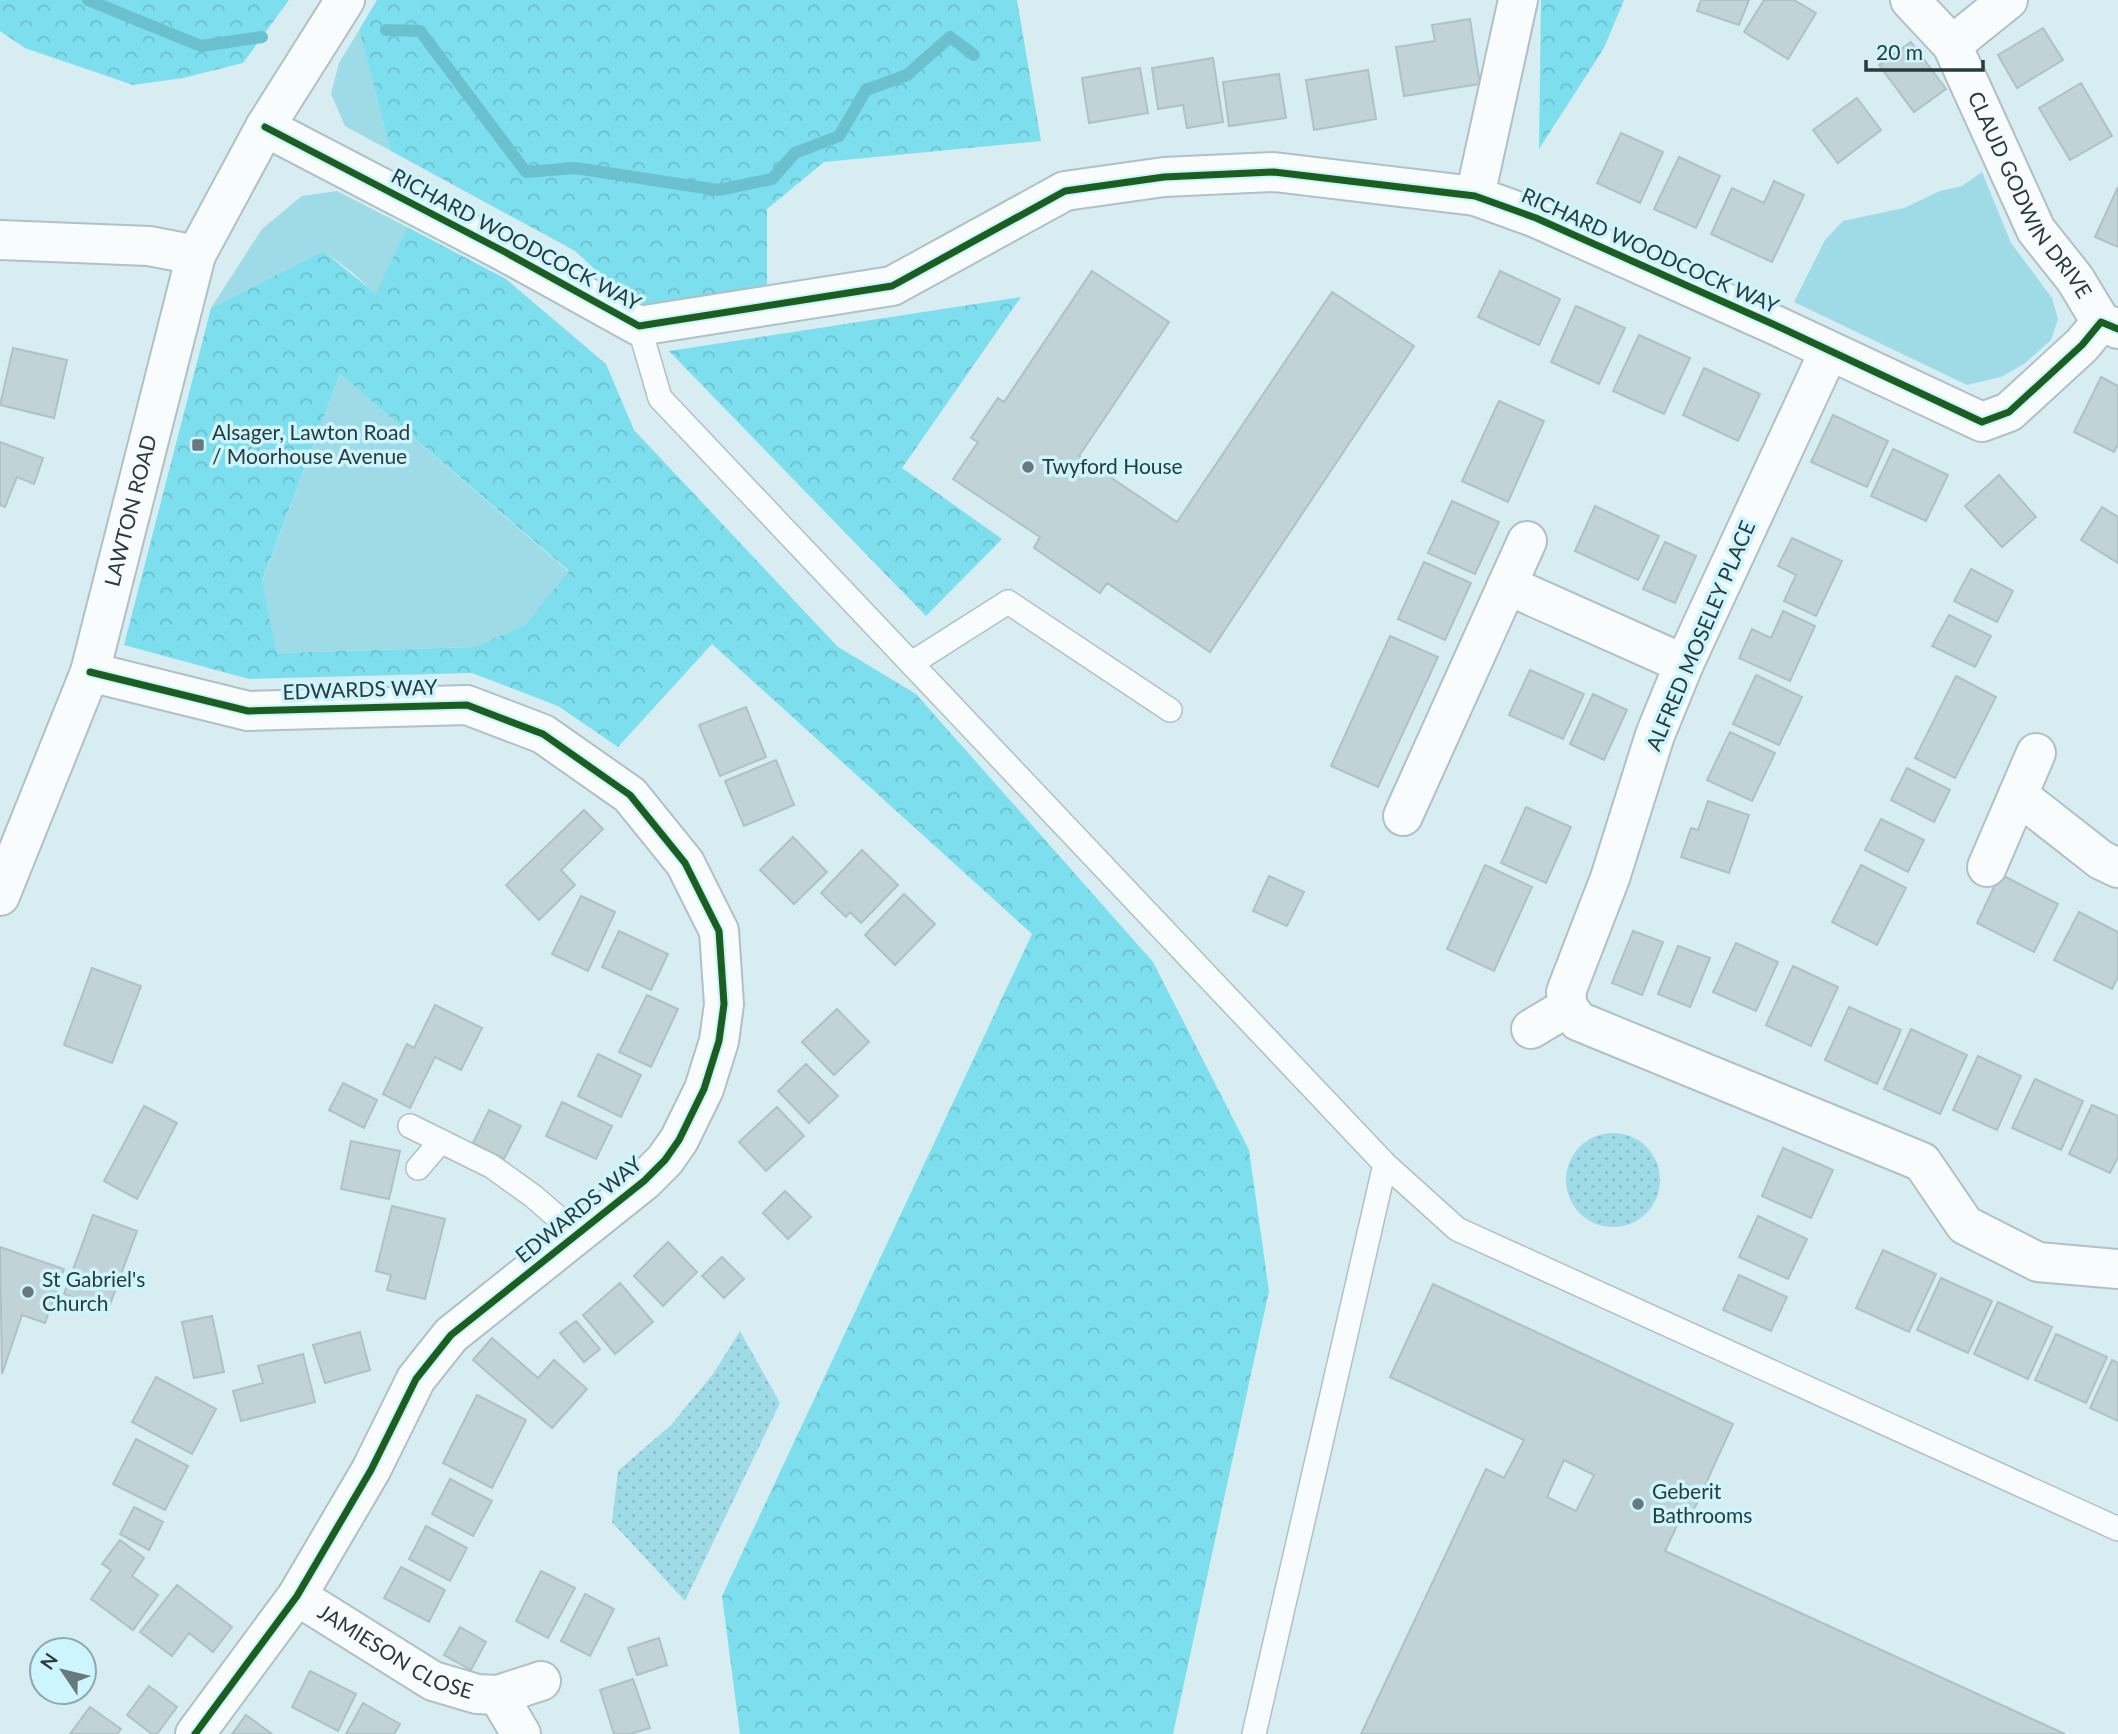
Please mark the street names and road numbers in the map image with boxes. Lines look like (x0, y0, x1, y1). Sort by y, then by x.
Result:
street label: CLAUD GODWIN DRIVE (1964, 87, 2098, 302)
street label: RICHARD WOODCOCK WAY (388, 162, 647, 316)
street label: RICHARD WOODCOCK WAY (1518, 181, 1784, 318)
street label: LAWTON ROAD (98, 432, 161, 589)
street label: ALFRED MOSELEY PLACE (1640, 517, 1759, 754)
street label: EDWARDS WAY (282, 673, 439, 704)
street label: EDWARDS WAY (510, 1150, 647, 1267)
street label: JAMIESON CLOSE (314, 1598, 476, 1703)

